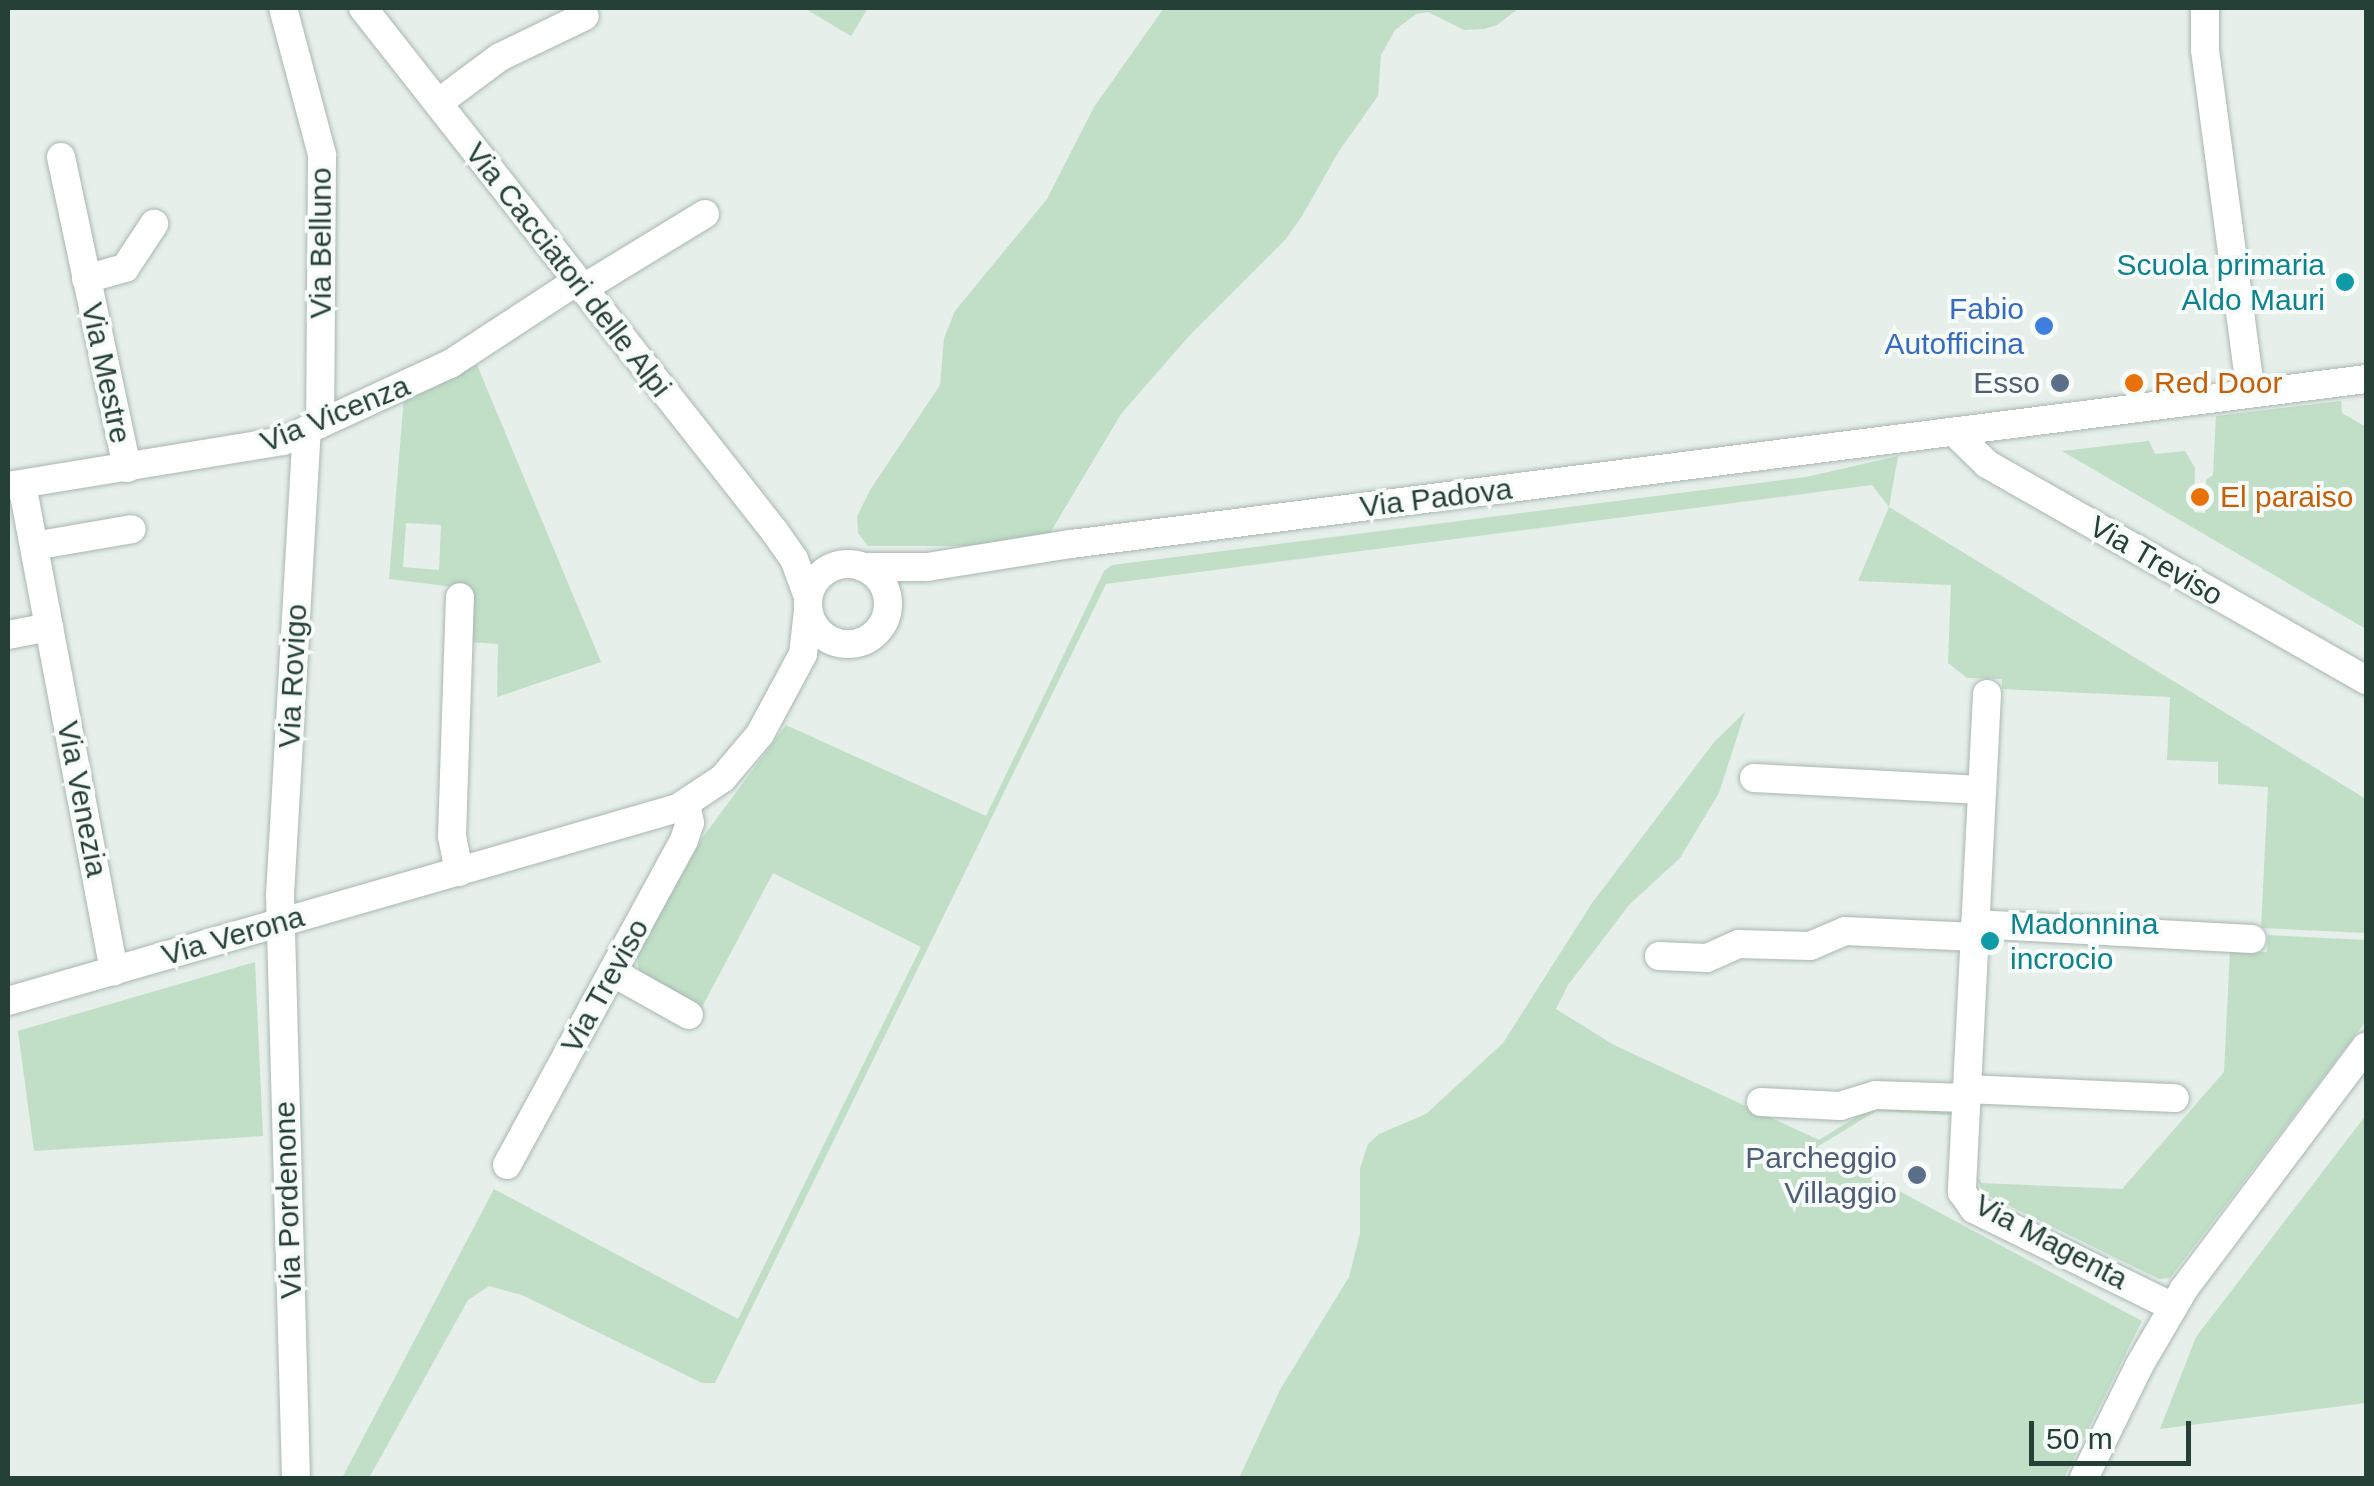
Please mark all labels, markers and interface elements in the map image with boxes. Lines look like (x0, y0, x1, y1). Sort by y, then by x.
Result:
street label: Via Cacciatori delle Alpi (457, 135, 679, 405)
street label: Via Belluno (303, 167, 339, 319)
place label: Scuola primaria Aldo Mauri (2117, 247, 2325, 318)
marker: Scuola primaria Aldo Mauri (2334, 271, 2356, 293)
place label: Fabio Autofficina (1884, 291, 2024, 362)
street label: Via Mestre (74, 299, 138, 447)
marker: Fabio Autofficina (2033, 315, 2055, 337)
place label: Esso (1973, 365, 2040, 401)
place label: Red Door (2154, 365, 2282, 401)
street label: Via Vicenza (255, 368, 415, 460)
marker: Esso (2049, 372, 2071, 394)
marker: Red Door (2123, 372, 2145, 394)
street label: Via Padova (1358, 471, 1514, 525)
place label: El paraiso (2220, 479, 2353, 515)
marker: El paraiso (2189, 486, 2211, 508)
street label: Via Treviso (2083, 508, 2229, 614)
street label: Via Rovigo (271, 603, 315, 749)
street label: Via Venezia (49, 718, 115, 880)
street label: Via Verona (158, 899, 308, 973)
place label: Madonnina incrocio (2010, 906, 2158, 976)
street label: Via Treviso (553, 912, 657, 1060)
marker: Madonnina incrocio (1979, 930, 2001, 952)
street label: Via Pordenone (267, 1100, 309, 1300)
place label: Parcheggio Villaggio (1745, 1140, 1897, 1210)
marker: Parcheggio Villaggio (1906, 1164, 1928, 1186)
street label: Via Magenta (1968, 1187, 2134, 1297)
scale bar (2034, 1401, 2196, 1463)
text: 50 m (2046, 1422, 2113, 1455)

